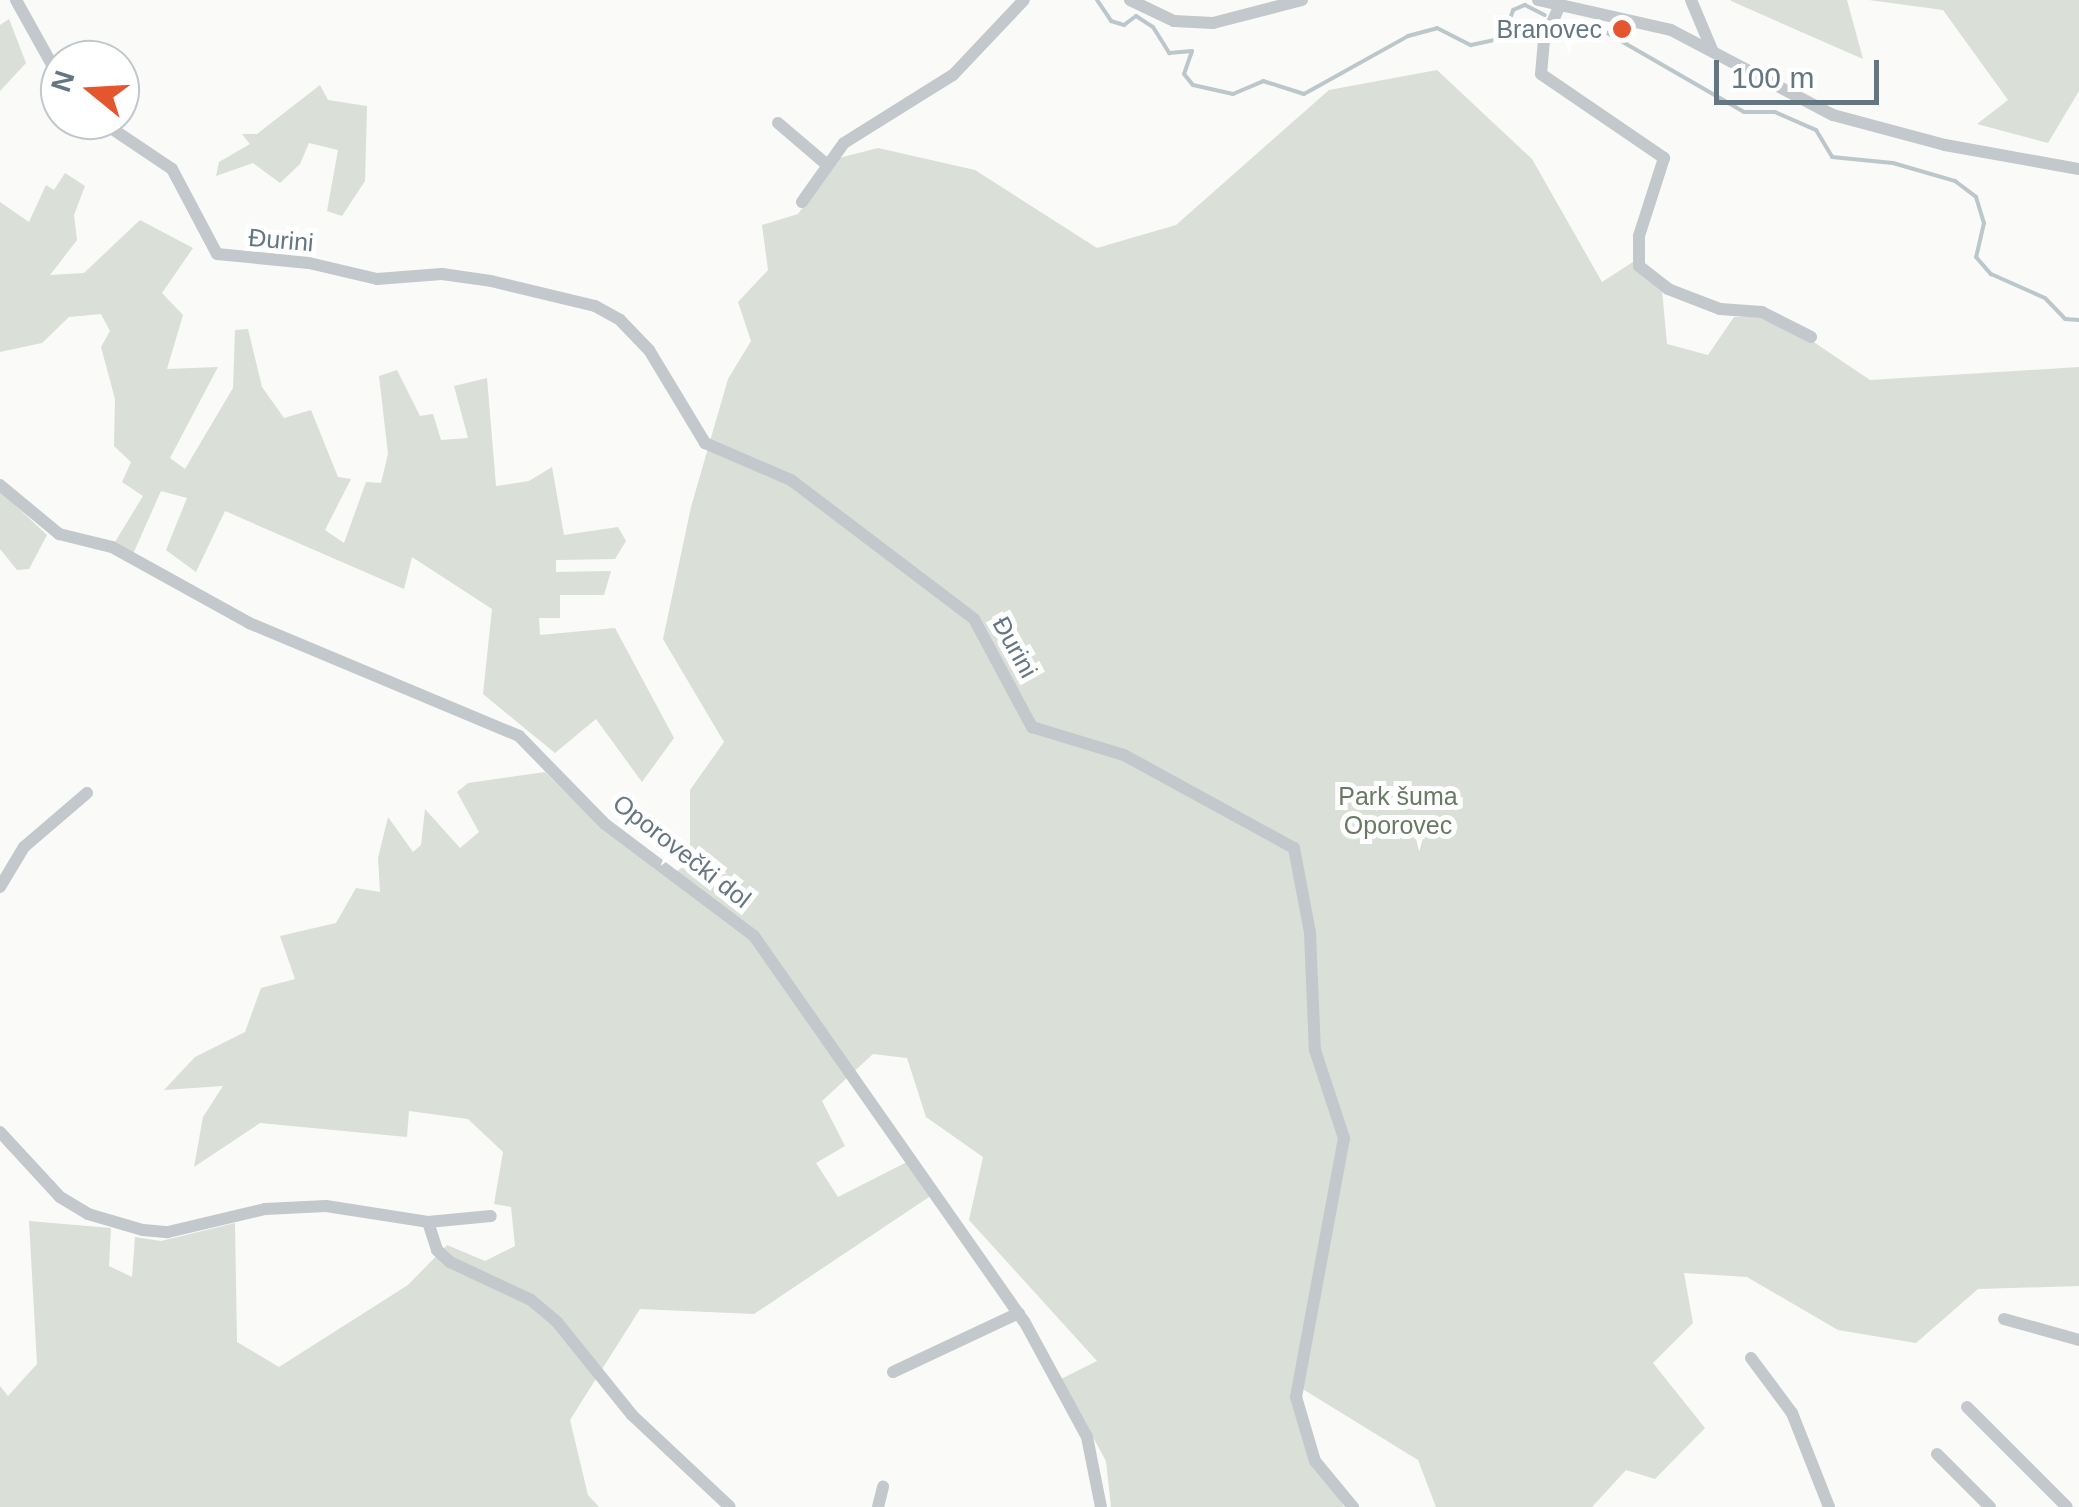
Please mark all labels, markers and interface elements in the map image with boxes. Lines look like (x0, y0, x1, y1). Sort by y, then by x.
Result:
place label: Branovec (1496, 14, 1602, 44)
marker: Branovec (1611, 18, 1633, 40)
north arrow (40, 40, 140, 140)
scale bar (1719, 40, 1884, 102)
text: 100 m (1731, 61, 1814, 94)
text: N (45, 67, 81, 96)
street label: Đurini (247, 222, 315, 258)
street label: Đurini (986, 611, 1044, 683)
park label: Park šuma Oporovec (1338, 782, 1458, 841)
street label: Oporovečki dol (607, 788, 757, 914)

